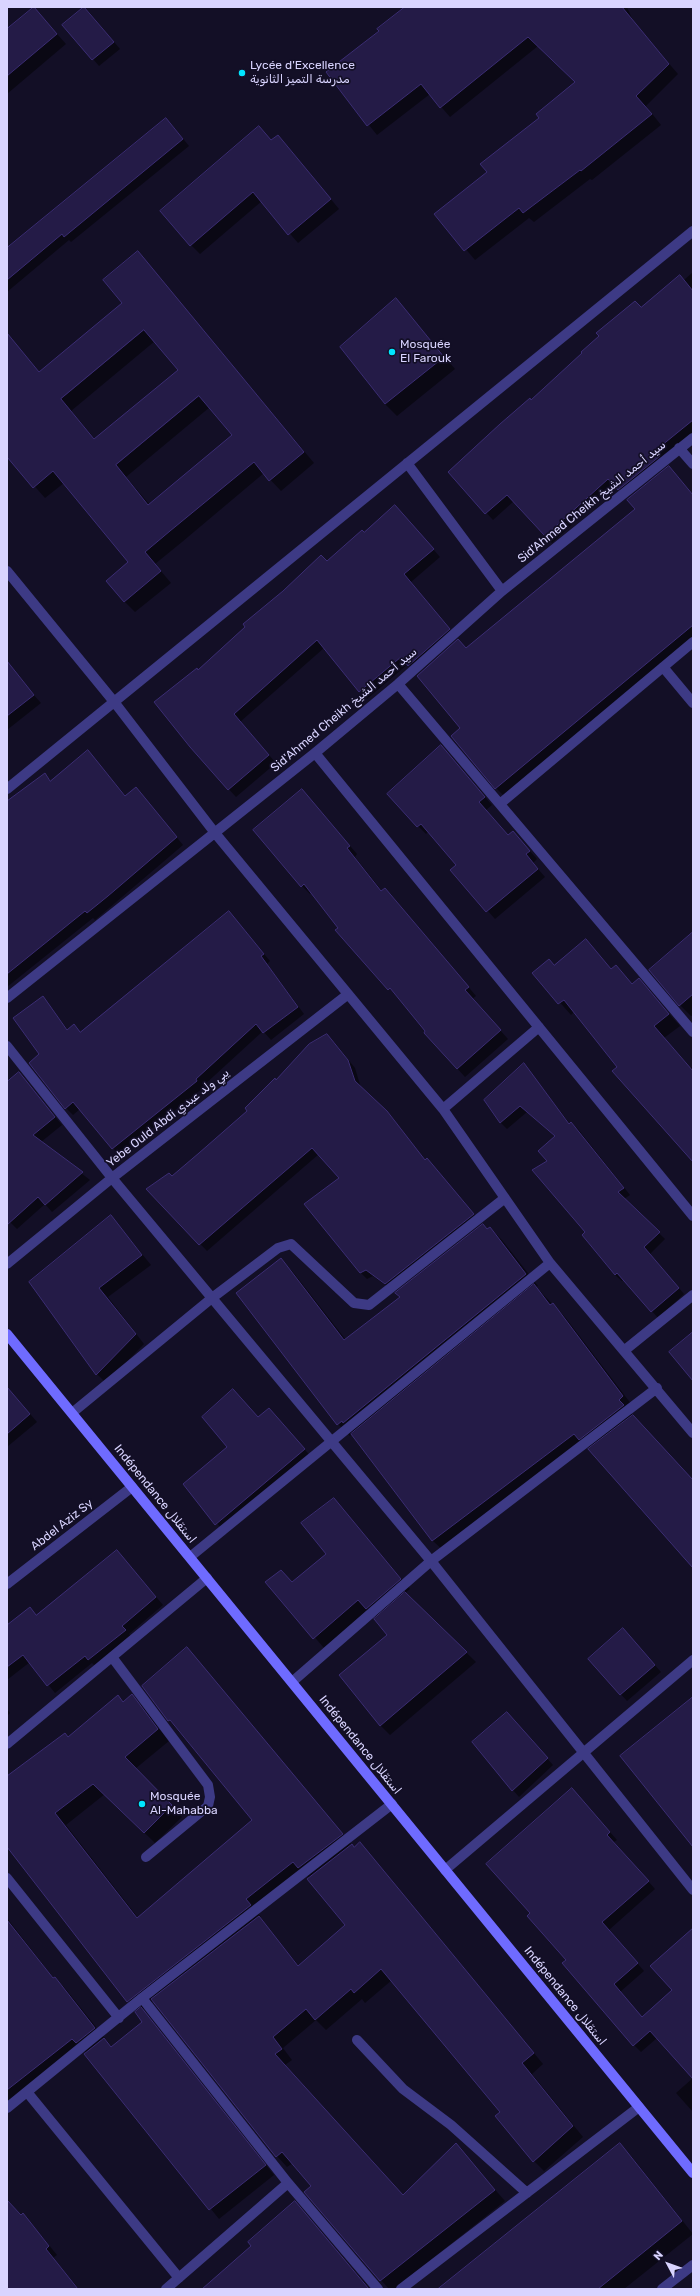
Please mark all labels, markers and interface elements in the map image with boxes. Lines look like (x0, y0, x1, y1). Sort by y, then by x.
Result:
place label: Lycée d'Excellence مدرسة التميز الثانوية (250, 59, 355, 87)
marker: Lycée d'Excellence مدرسة التميز الثانوية (237, 68, 247, 78)
place label: Mosquée El Farouk (400, 338, 451, 366)
marker: Mosquée El Farouk (387, 347, 397, 357)
street label: Sid'Ahmed Cheikh سيد أحمد الشيخ (515, 438, 669, 566)
street label: Sid'Ahmed Cheikh سيد أحمد الشيخ (268, 645, 420, 775)
street label: Yebe Ould Abdi يبي ولد عبدي (104, 1066, 232, 1170)
street label: Indépendance استقلال (111, 1442, 199, 1546)
street label: Abdel Aziz Sy (28, 1496, 96, 1554)
street label: Indépendance استقلال (316, 1693, 404, 1797)
place label: Mosquée Al-Mahabba (150, 1790, 218, 1818)
marker: Mosquée Al-Mahabba (137, 1799, 147, 1809)
street label: Indépendance استقلال (521, 1944, 609, 2048)
north arrow (648, 2244, 688, 2284)
text: N (651, 2249, 666, 2263)

